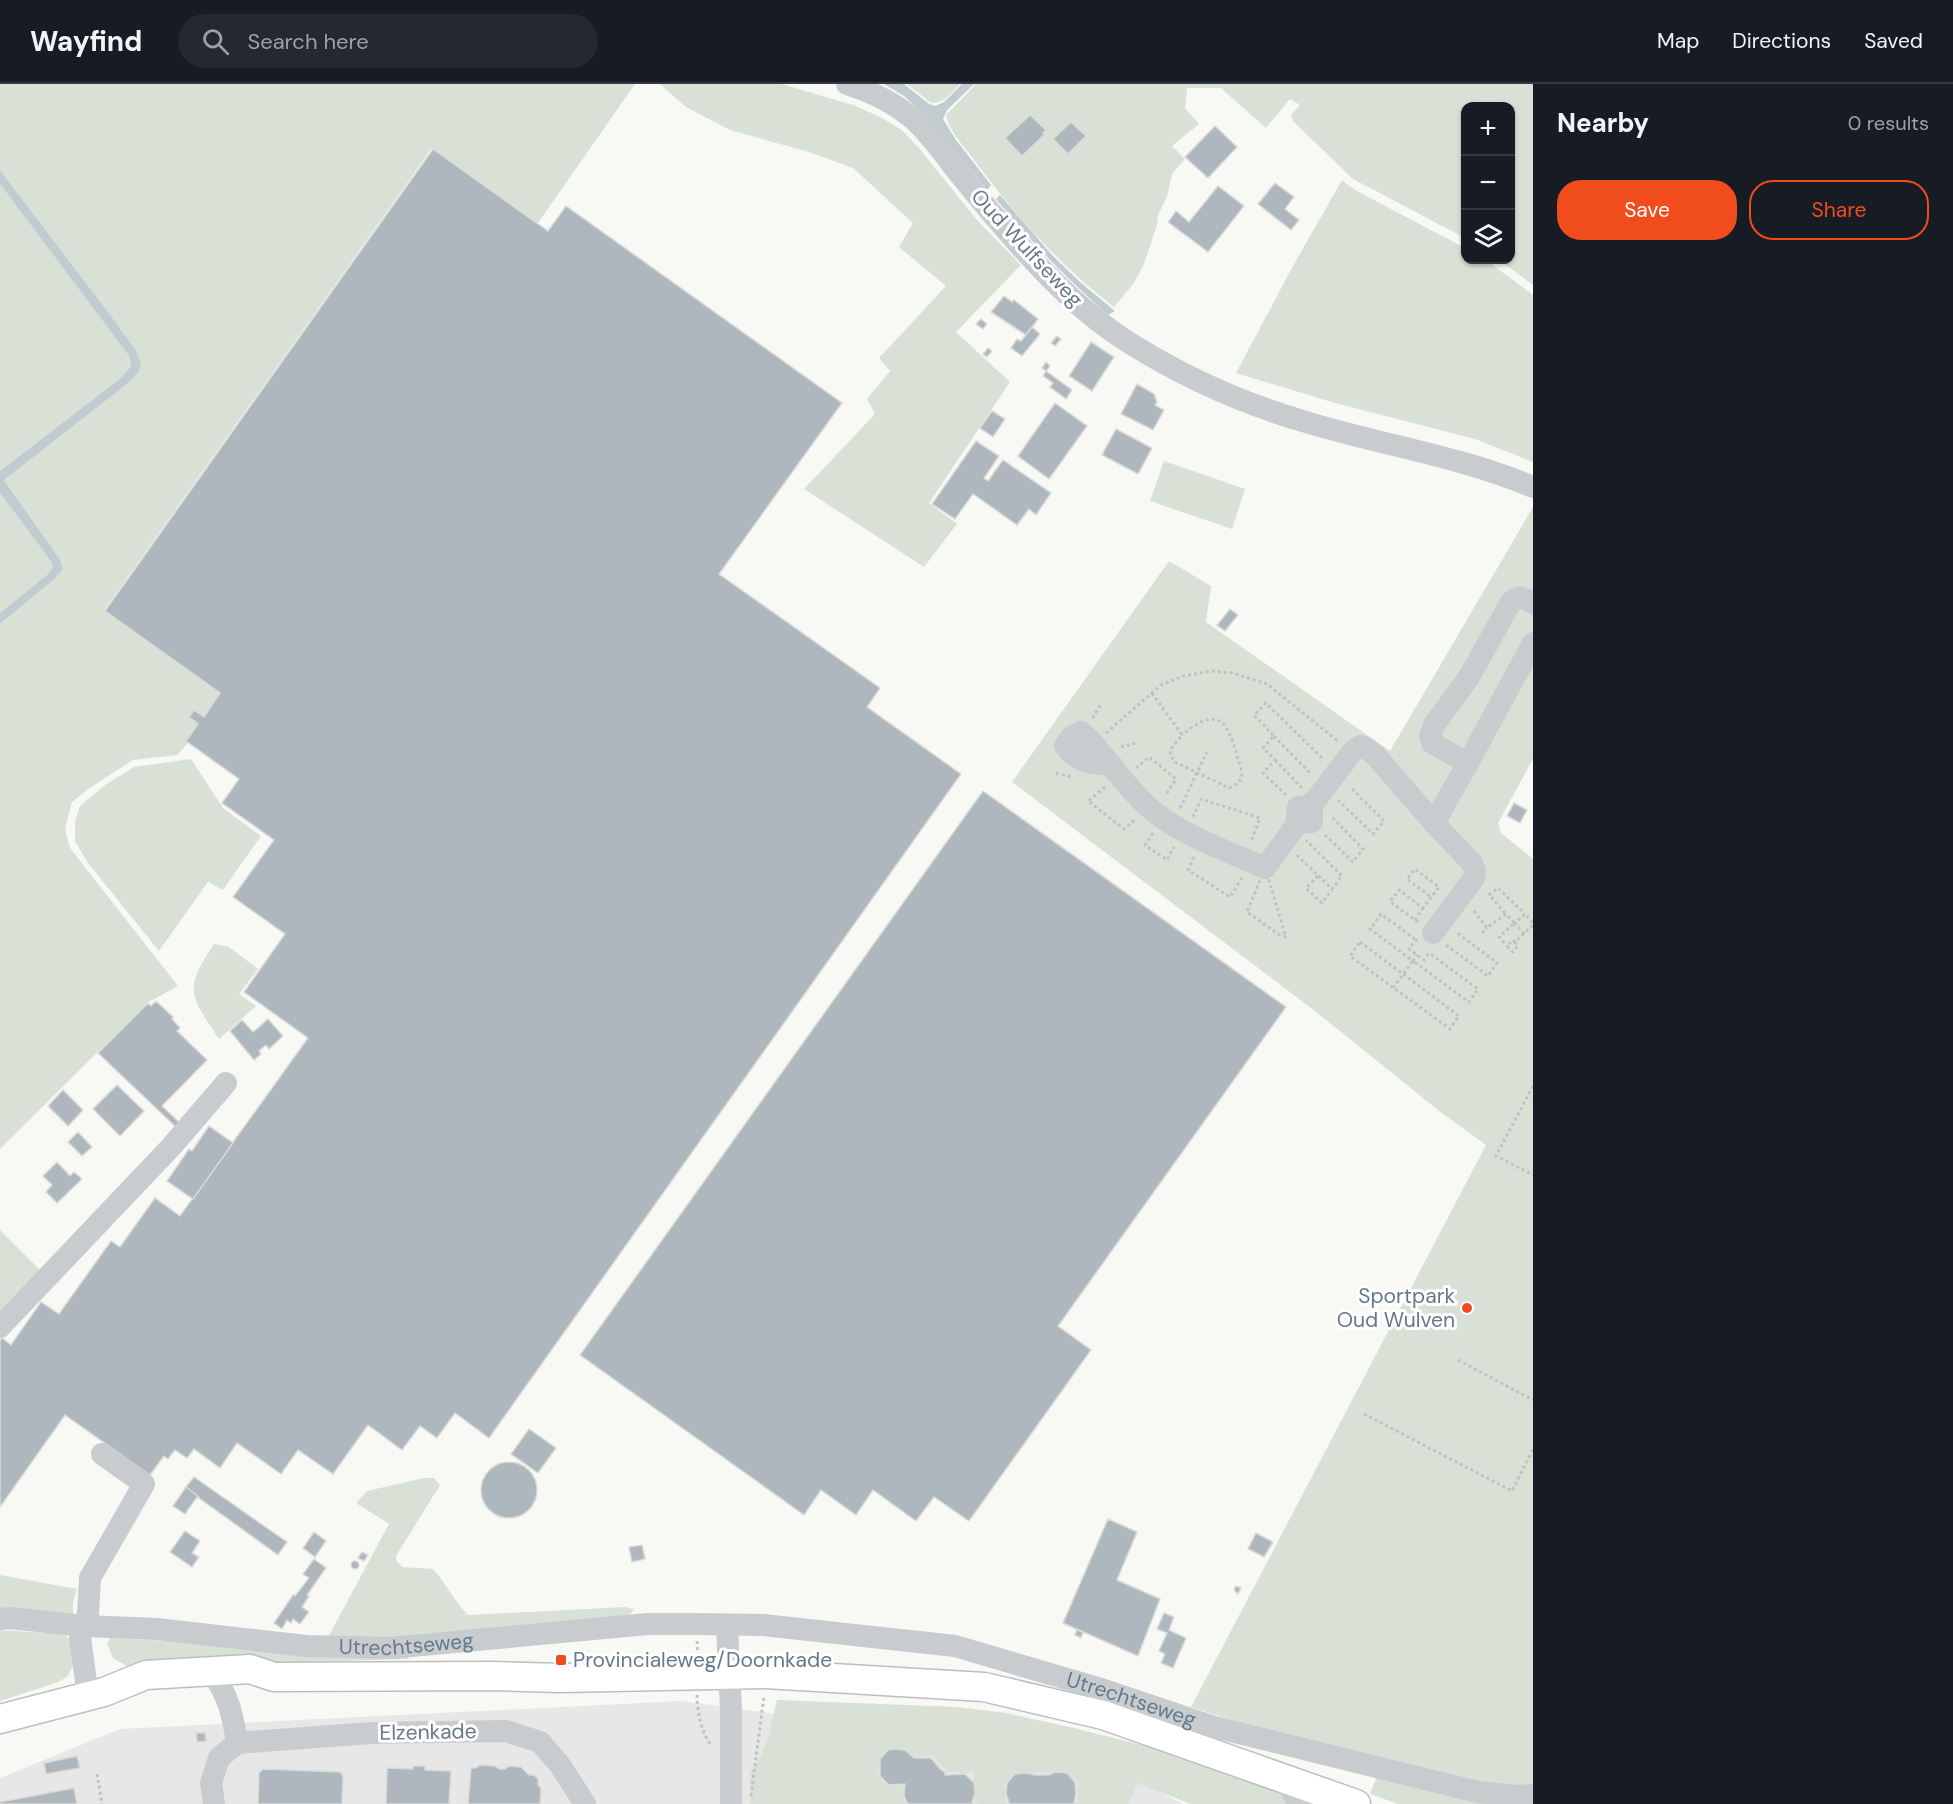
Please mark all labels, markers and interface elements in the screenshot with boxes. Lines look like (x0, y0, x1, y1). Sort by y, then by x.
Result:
search box (178, 14, 598, 68)
text: Wayfind (30, 23, 142, 60)
icon: search (199, 25, 232, 58)
text: Search here (247, 27, 369, 56)
text: Map (1657, 27, 1699, 55)
text: Directions (1732, 27, 1831, 55)
text: Saved (1864, 27, 1923, 55)
map controls (1461, 102, 1515, 264)
button: + (1461, 102, 1515, 156)
text: Nearby (1557, 106, 1649, 140)
text: 0 results (1848, 110, 1929, 136)
button: − (1461, 156, 1515, 210)
button: Save (1557, 180, 1737, 240)
button: Share (1749, 180, 1929, 240)
street label: Oud Wulfseweg (965, 183, 1089, 313)
button: layers (1461, 210, 1515, 264)
place label: Sportpark Oud Wulven (1337, 1282, 1455, 1334)
marker: Sportpark Oud Wulven (1460, 1301, 1474, 1315)
street label: Utrechtseweg (339, 1626, 475, 1662)
place label: Provincialeweg/Doornkade (573, 1646, 832, 1674)
marker: Provincialeweg/Doornkade (554, 1653, 568, 1667)
street label: Utrechtseweg (1063, 1665, 1200, 1734)
street label: Elzenkade (379, 1717, 477, 1747)

